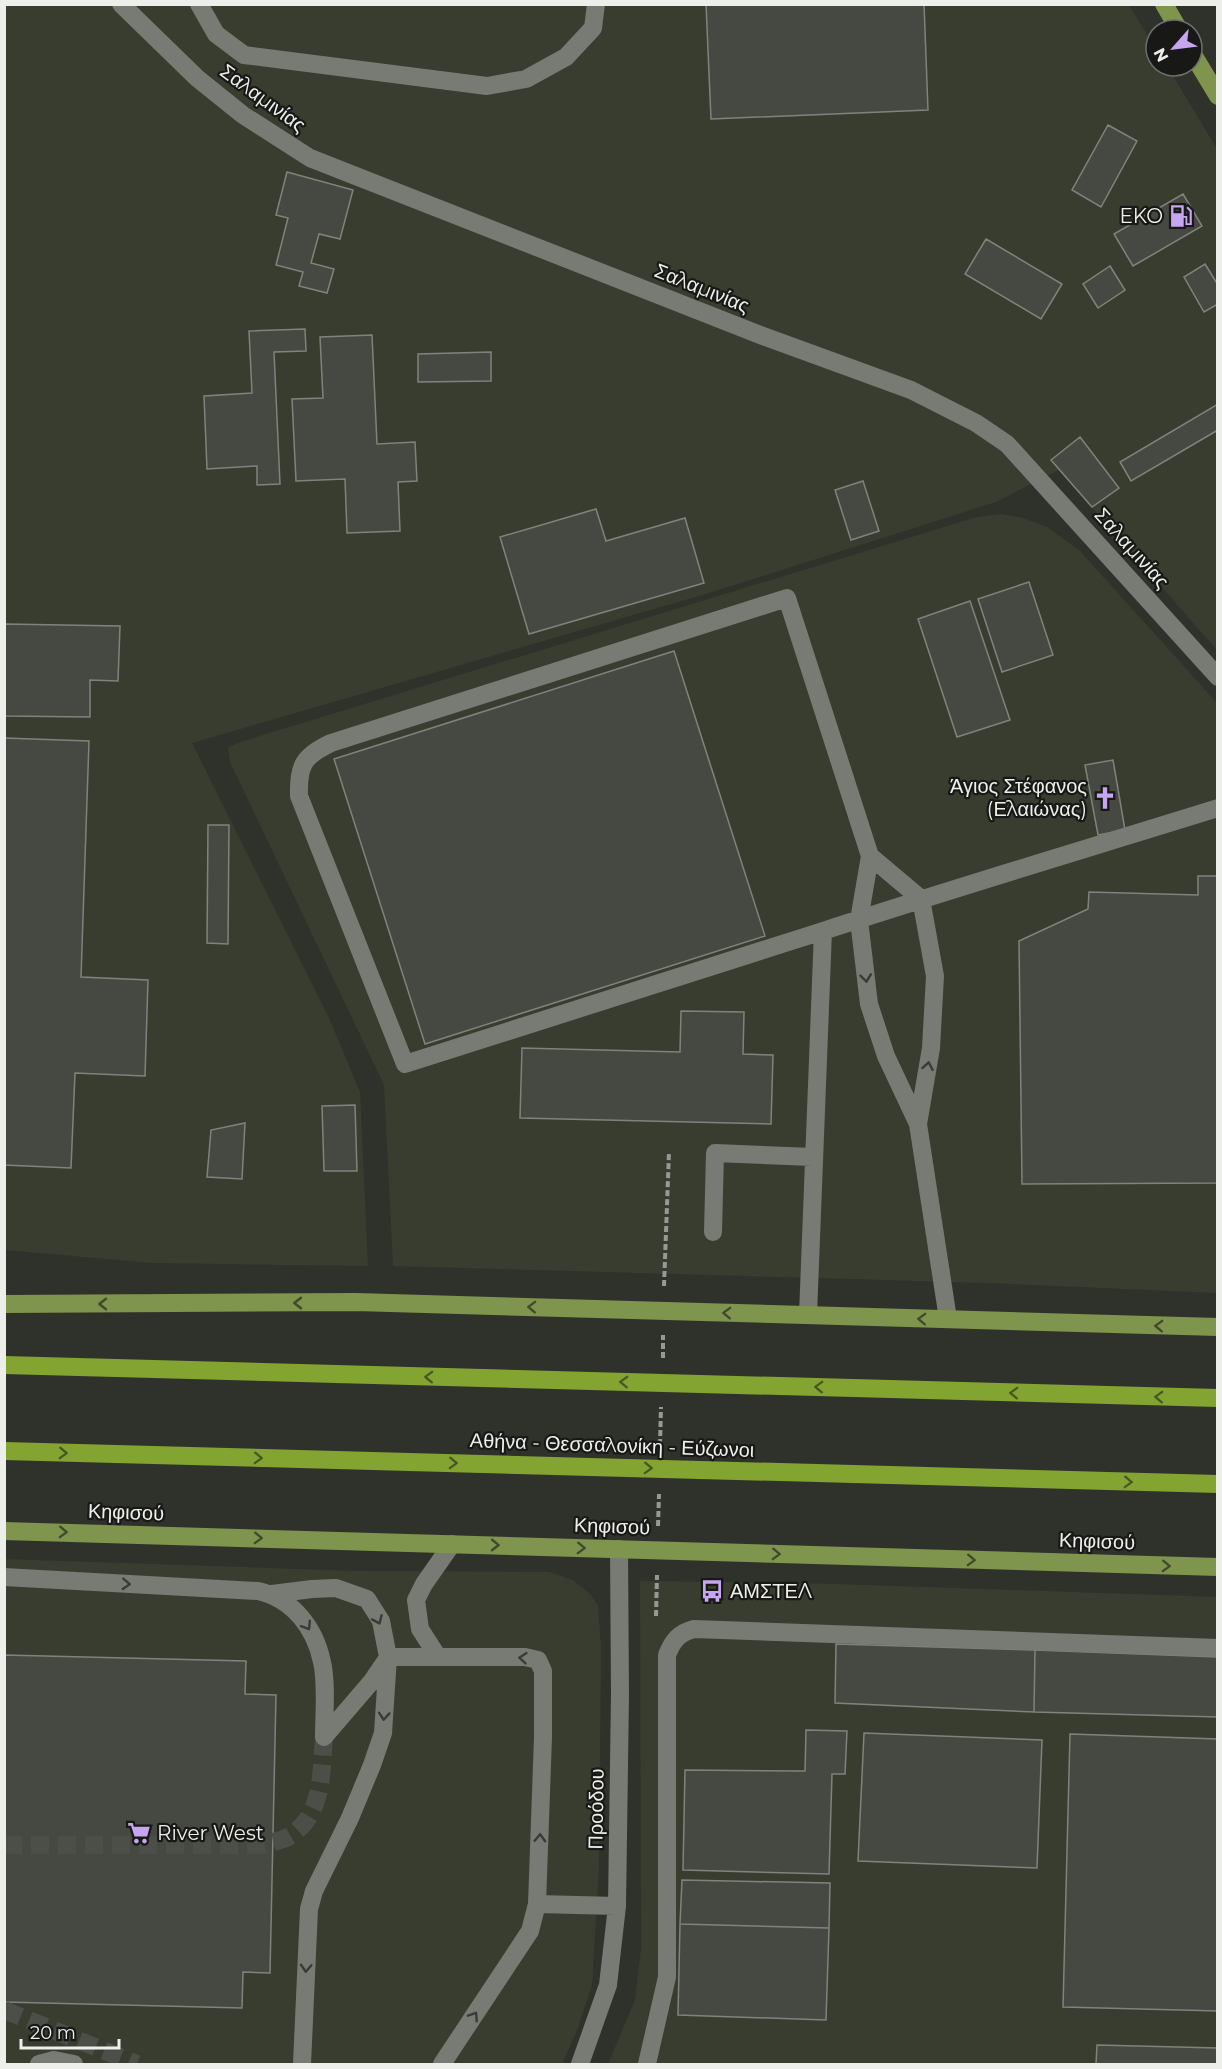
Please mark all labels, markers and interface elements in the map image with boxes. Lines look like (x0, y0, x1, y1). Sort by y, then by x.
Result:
north arrow (1144, 18, 1204, 78)
text: N (1150, 45, 1173, 65)
street label: Σαλαμινίας (216, 59, 311, 137)
fuel station icon: EKO (1168, 203, 1194, 229)
place label: EKO (1119, 204, 1163, 228)
street label: Σαλαμινίας (651, 258, 753, 318)
street label: Σαλαμινίας (1090, 503, 1175, 593)
place label: Άγιος Στέφανος (Ελαιώνας) (950, 774, 1087, 821)
church icon: Άγιος Στέφανος (Ελαιώνας) (1092, 785, 1118, 811)
one-way arrow (859, 973, 871, 982)
one-way arrow (921, 1061, 934, 1071)
one-way arrow (98, 1297, 107, 1310)
one-way arrow (293, 1297, 302, 1309)
one-way arrow (528, 1301, 537, 1314)
one-way arrow (723, 1307, 732, 1319)
one-way arrow (918, 1312, 927, 1325)
one-way arrow (1155, 1319, 1164, 1332)
one-way arrow (425, 1371, 434, 1383)
one-way arrow (620, 1376, 629, 1388)
one-way arrow (815, 1381, 824, 1394)
one-way arrow (1010, 1386, 1019, 1399)
one-way arrow (1155, 1390, 1164, 1403)
street label: Αθήνα - Θεσσαλονίκη - Εύζωνοι (469, 1428, 755, 1462)
one-way arrow (58, 1446, 67, 1459)
one-way arrow (253, 1452, 262, 1464)
one-way arrow (448, 1457, 457, 1469)
one-way arrow (643, 1462, 652, 1475)
one-way arrow (1123, 1475, 1132, 1488)
street label: Κηφισού (87, 1499, 165, 1525)
street label: Κηφισού (573, 1513, 651, 1539)
one-way arrow (58, 1526, 67, 1539)
street label: Κηφισού (1058, 1528, 1136, 1554)
one-way arrow (253, 1532, 262, 1545)
one-way arrow (490, 1539, 499, 1552)
one-way arrow (577, 1542, 586, 1554)
one-way arrow (772, 1548, 781, 1560)
one-way arrow (967, 1554, 976, 1566)
one-way arrow (1161, 1559, 1170, 1572)
one-way arrow (121, 1577, 130, 1590)
bus stop icon: ΑΜΣΤΕΛ (699, 1578, 725, 1604)
place label: ΑΜΣΤΕΛ (730, 1579, 812, 1603)
one-way arrow (371, 1614, 383, 1625)
one-way arrow (300, 1620, 312, 1630)
one-way arrow (518, 1652, 528, 1665)
one-way arrow (378, 1711, 391, 1720)
street label: Προόδου (583, 1768, 609, 1850)
supermarket icon: River West (126, 1820, 152, 1846)
place label: River West (157, 1821, 264, 1845)
one-way arrow (533, 1834, 546, 1843)
one-way arrow (300, 1963, 313, 1972)
one-way arrow (467, 2011, 478, 2022)
scale bar (21, 2012, 118, 2050)
text: 20 m (30, 2022, 76, 2044)

